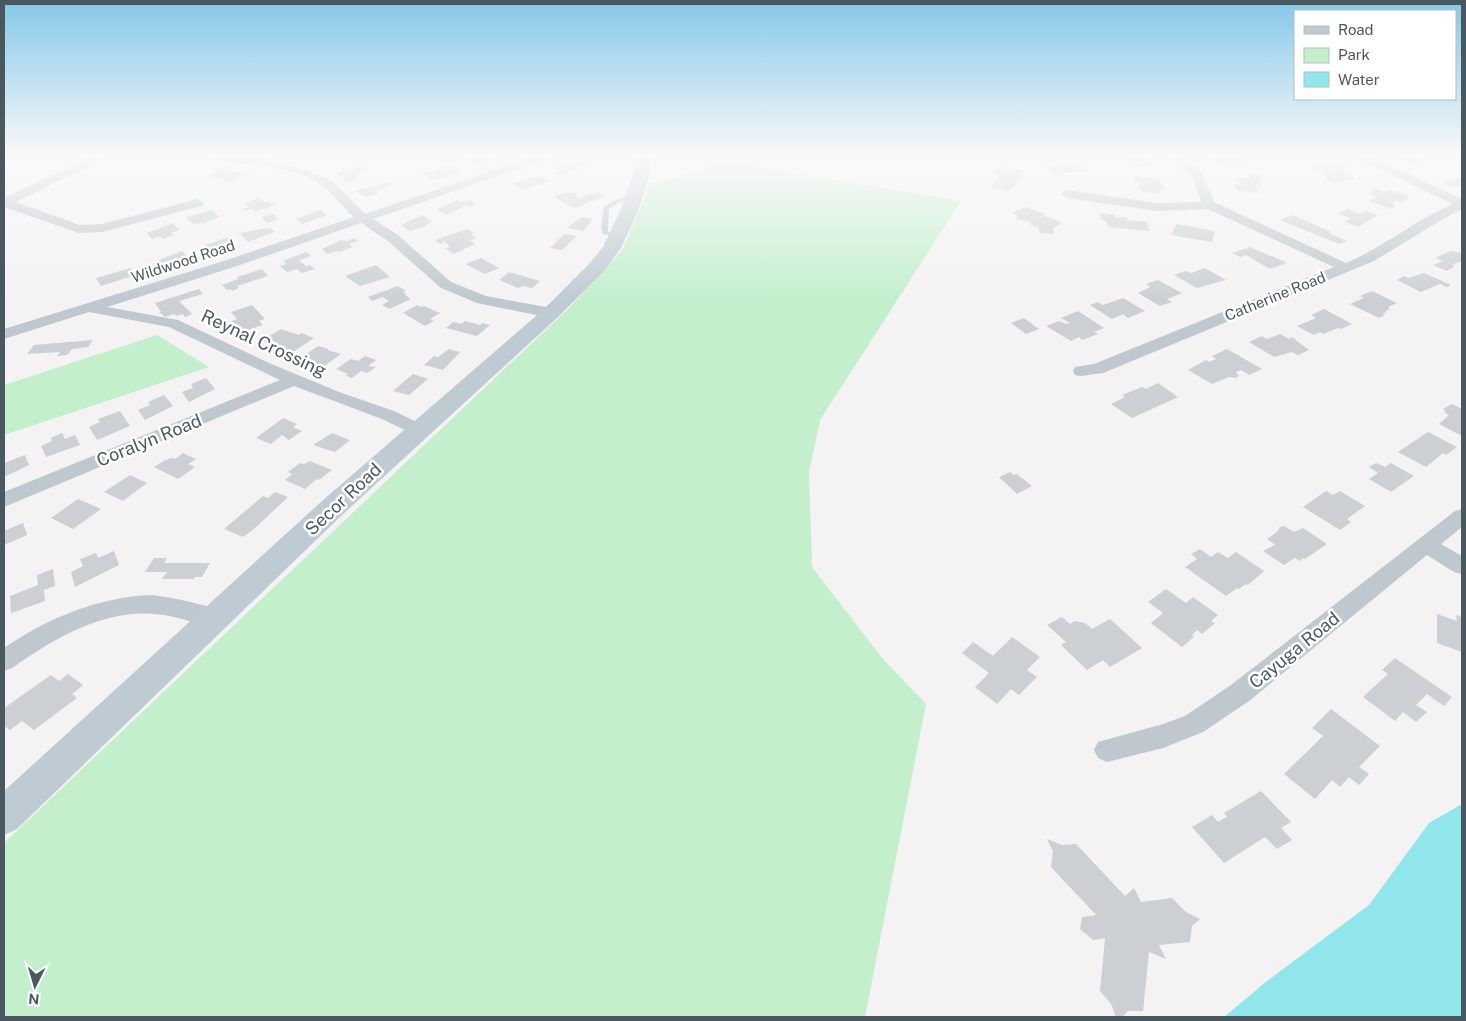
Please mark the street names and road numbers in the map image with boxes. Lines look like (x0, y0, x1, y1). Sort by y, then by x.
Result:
street label: Wildwood Road (129, 236, 237, 286)
street label: Catherine Road (1222, 268, 1328, 324)
street label: Reynal Crossing (198, 305, 330, 381)
street label: Coralyn Road (93, 409, 205, 471)
street label: Secor Road (301, 459, 385, 539)
street label: Cayuga Road (1245, 607, 1343, 693)

